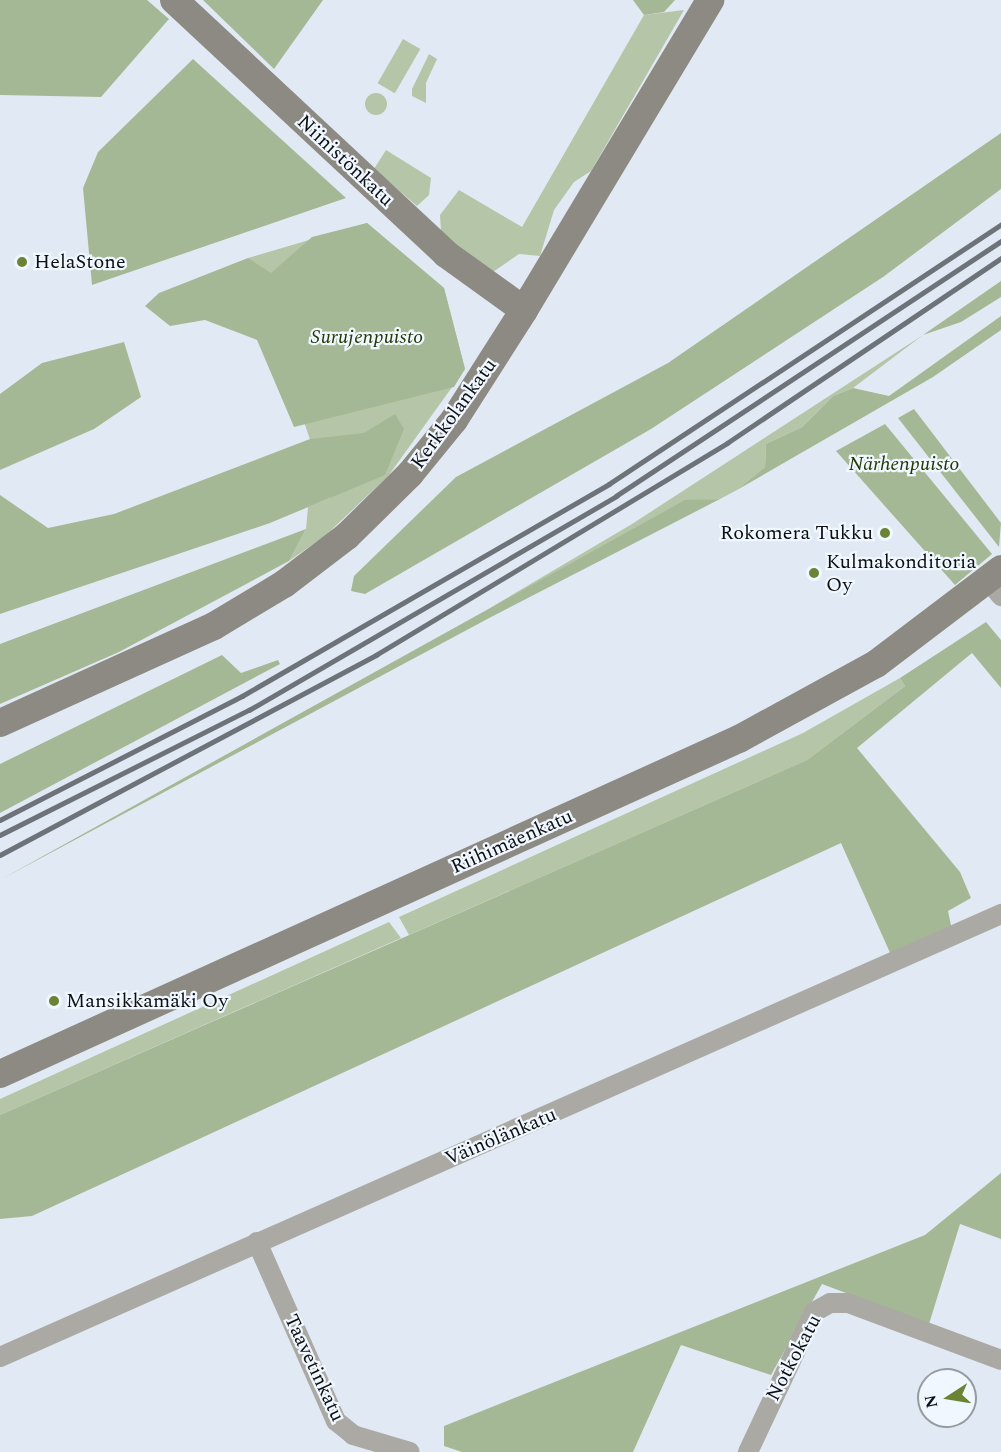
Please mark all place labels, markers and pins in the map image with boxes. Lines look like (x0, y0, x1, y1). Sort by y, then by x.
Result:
place label: HelaStone (34, 250, 126, 274)
marker: HelaStone (15, 255, 29, 269)
place label: Rokomera Tukku (720, 521, 873, 545)
marker: Rokomera Tukku (878, 526, 892, 540)
place label: Kulmakonditoria Oy (826, 550, 976, 597)
marker: Kulmakonditoria Oy (807, 566, 821, 580)
place label: Mansikkamäki Oy (66, 989, 228, 1013)
marker: Mansikkamäki Oy (47, 994, 61, 1008)

